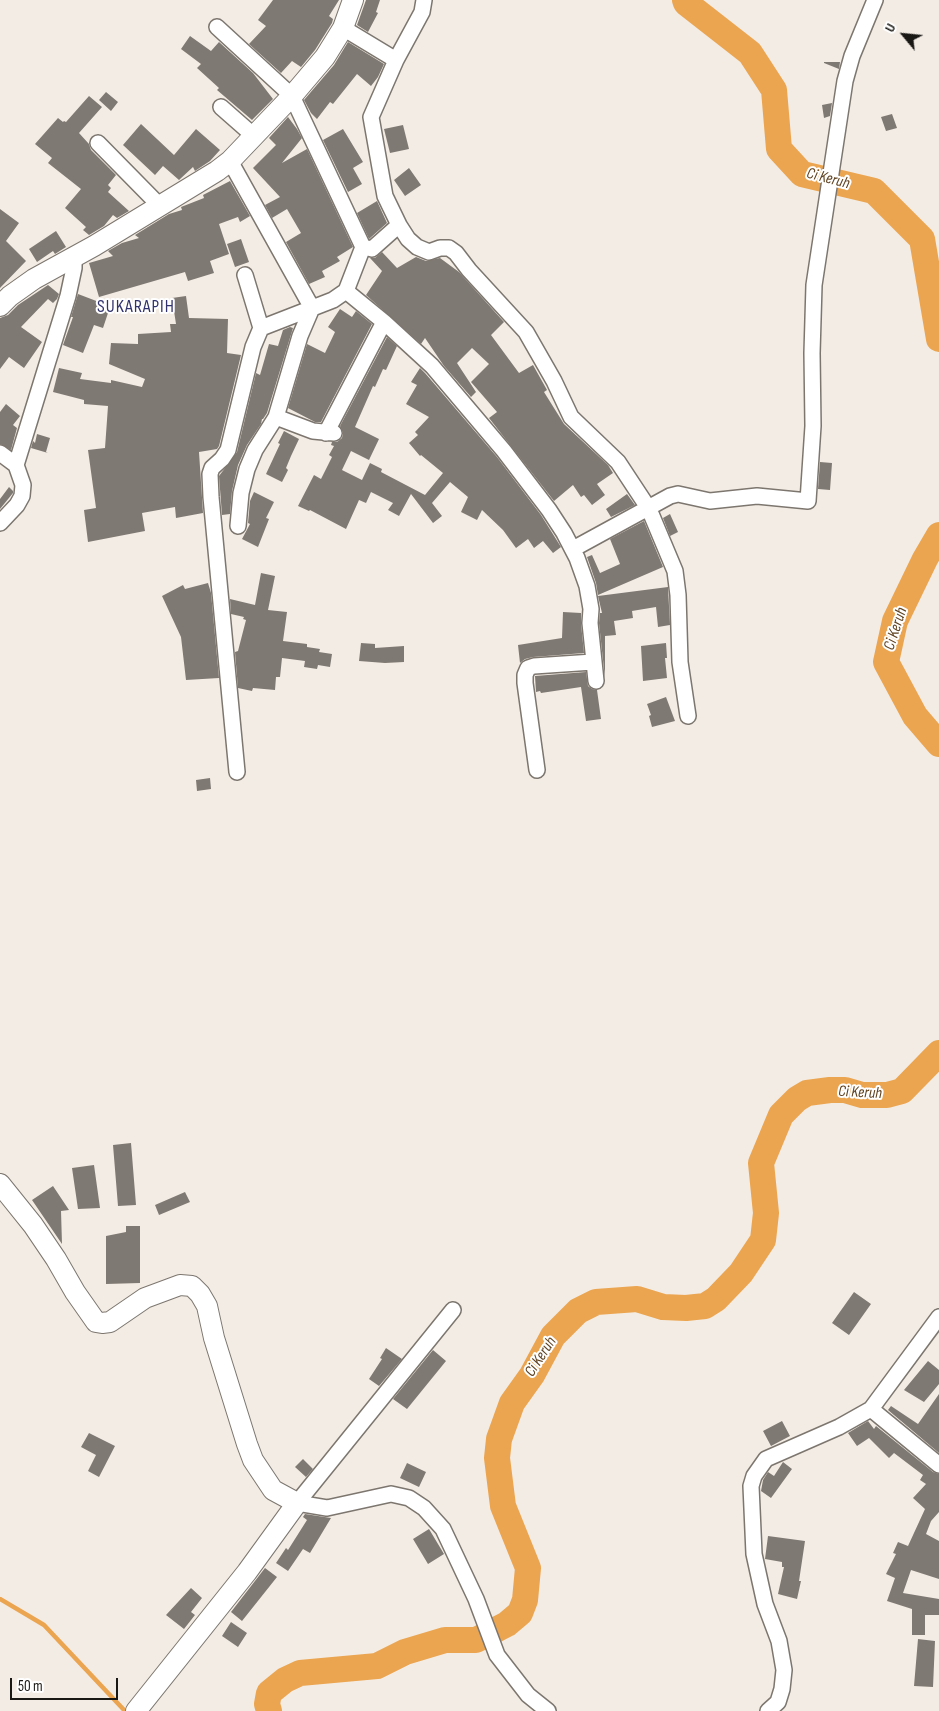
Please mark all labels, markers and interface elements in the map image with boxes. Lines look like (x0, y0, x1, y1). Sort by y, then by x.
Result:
north arrow (879, 10, 929, 60)
text: U (881, 21, 900, 35)
water label: Ci Keruh (804, 164, 852, 194)
district label: SUKARAPIH (96, 296, 176, 318)
water label: Ci Keruh (880, 605, 912, 653)
water label: Ci Keruh (838, 1082, 882, 1104)
water label: Ci Keruh (521, 1333, 561, 1381)
scale bar (12, 1668, 120, 1700)
text: 50 m (18, 1677, 43, 1696)

